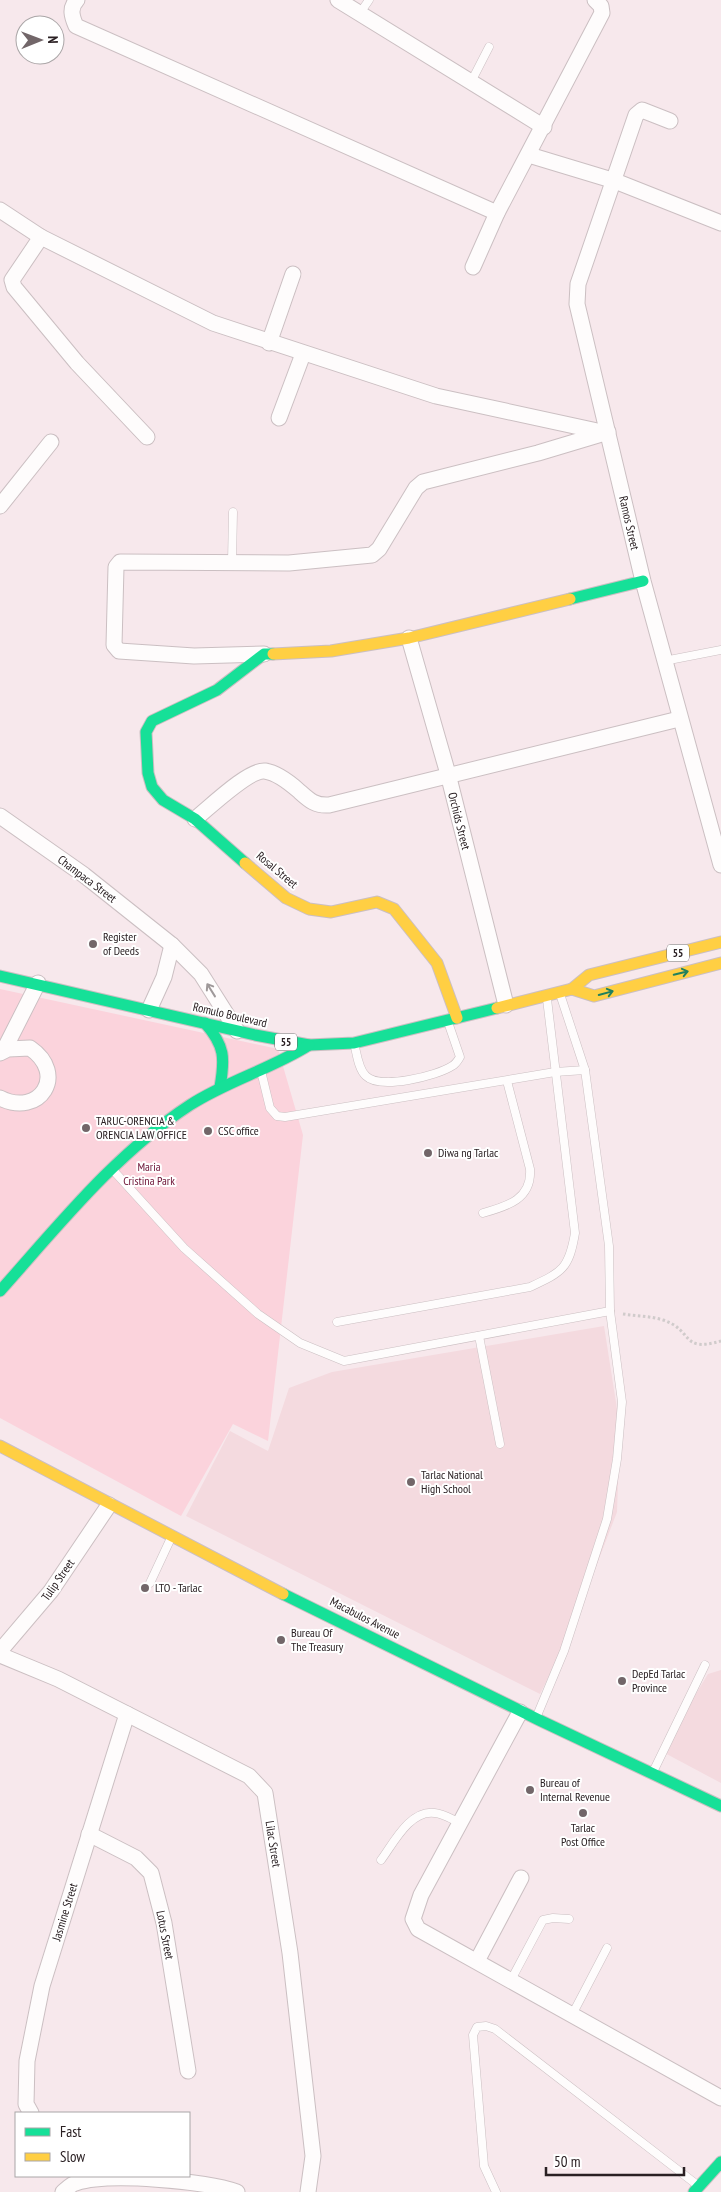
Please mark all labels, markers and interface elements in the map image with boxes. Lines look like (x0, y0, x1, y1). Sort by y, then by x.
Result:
north arrow (15, 15, 65, 65)
text: N (44, 36, 62, 44)
street label: Ramos Street (616, 494, 643, 552)
street label: Orchids Street (445, 791, 474, 852)
street label: Rosal Street (254, 848, 302, 892)
street label: Champaca Street (55, 852, 120, 906)
place label: Register of Deeds (103, 929, 139, 958)
marker: Register of Deeds (87, 938, 99, 950)
road number: 55 (667, 944, 689, 961)
one-way arrow (672, 968, 688, 978)
one-way arrow (206, 983, 216, 997)
one-way arrow (597, 987, 613, 997)
street label: Romulo Boulevard (192, 999, 269, 1030)
road number: 55 (275, 1034, 297, 1050)
place label: TARUC-ORENCIA & ORENCIA LAW OFFICE (96, 1113, 187, 1142)
marker: TARUC-ORENCIA & ORENCIA LAW OFFICE (80, 1122, 92, 1134)
place label: CSC office (218, 1123, 259, 1138)
marker: CSC office (202, 1125, 214, 1137)
place label: Diwa ng Tarlac (438, 1145, 499, 1160)
marker: Diwa ng Tarlac (422, 1147, 434, 1159)
park label: Maria Cristina Park (123, 1159, 175, 1188)
place label: Tarlac National High School (421, 1467, 483, 1496)
marker: Tarlac National High School (405, 1476, 417, 1488)
street label: Tulip Street (38, 1555, 78, 1603)
place label: LTO - Tarlac (155, 1580, 203, 1595)
marker: LTO - Tarlac (139, 1582, 151, 1594)
street label: Macabulos Avenue (328, 1593, 403, 1642)
place label: Bureau Of The Treasury (291, 1625, 344, 1654)
marker: Bureau Of The Treasury (275, 1634, 287, 1646)
place label: DepEd Tarlac Province (632, 1666, 686, 1695)
marker: DepEd Tarlac Province (616, 1675, 628, 1687)
place label: Bureau of Internal Revenue (540, 1775, 610, 1804)
marker: Bureau of Internal Revenue (524, 1784, 536, 1796)
marker: Tarlac Post Office (577, 1807, 589, 1819)
street label: Lilac Street (262, 1820, 285, 1869)
place label: Tarlac Post Office (561, 1820, 605, 1849)
street label: Jasmine Street (48, 1880, 81, 1944)
street label: Lotus Street (153, 1909, 178, 1961)
legend (15, 2112, 190, 2177)
text: Fast (60, 2122, 81, 2141)
scale bar (546, 2144, 684, 2176)
text: Slow (60, 2147, 85, 2166)
text: 50 m (554, 2152, 580, 2171)

